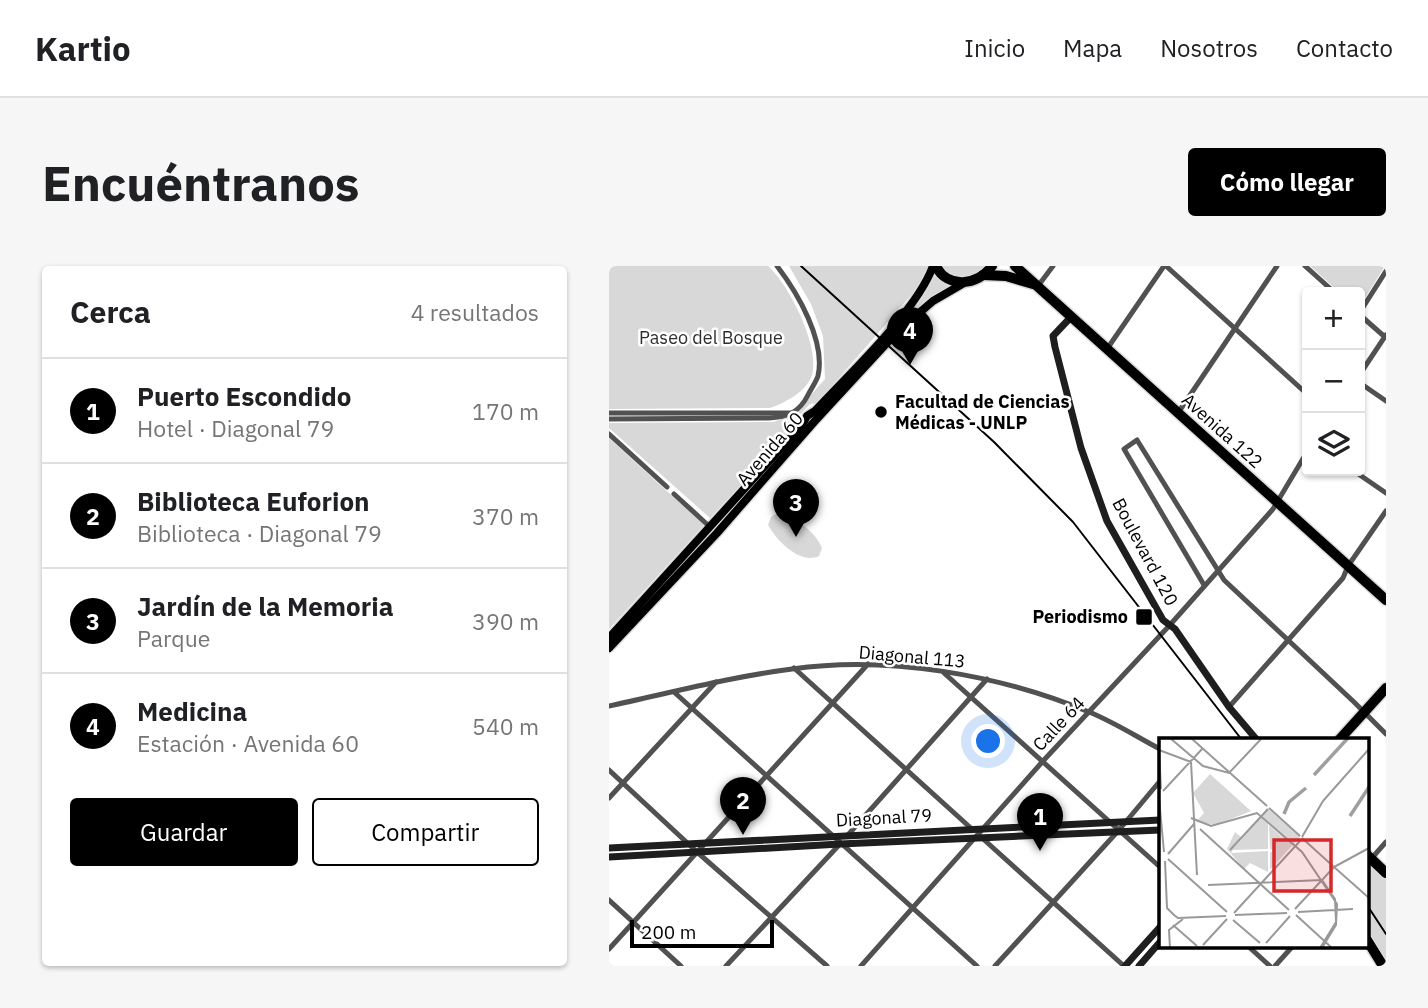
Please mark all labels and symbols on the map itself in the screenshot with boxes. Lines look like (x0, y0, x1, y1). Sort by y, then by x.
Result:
pin: 4 (887, 307, 933, 365)
park label: Paseo del Bosque (639, 326, 783, 349)
street label: Avenida 122 (1177, 388, 1268, 473)
place label: Facultad de Ciencias Médicas - UNLP (895, 390, 1070, 434)
marker: Facultad de Ciencias Médicas - UNLP (873, 404, 889, 420)
street label: Avenida 60 (731, 407, 808, 490)
pin: 3 (773, 479, 819, 537)
street label: Boulevard 120 (1107, 494, 1183, 610)
place label: Periodismo (1032, 605, 1128, 628)
marker: Periodismo (1134, 607, 1154, 627)
street label: Diagonal 113 (858, 640, 966, 673)
street label: Calle 64 (1028, 691, 1090, 756)
your location (971, 724, 1005, 758)
inset map (1159, 738, 1369, 948)
pin: 2 (720, 777, 766, 835)
pin: 1 (1017, 793, 1063, 851)
street label: Diagonal 79 (835, 803, 933, 832)
scale bar (630, 917, 773, 949)

